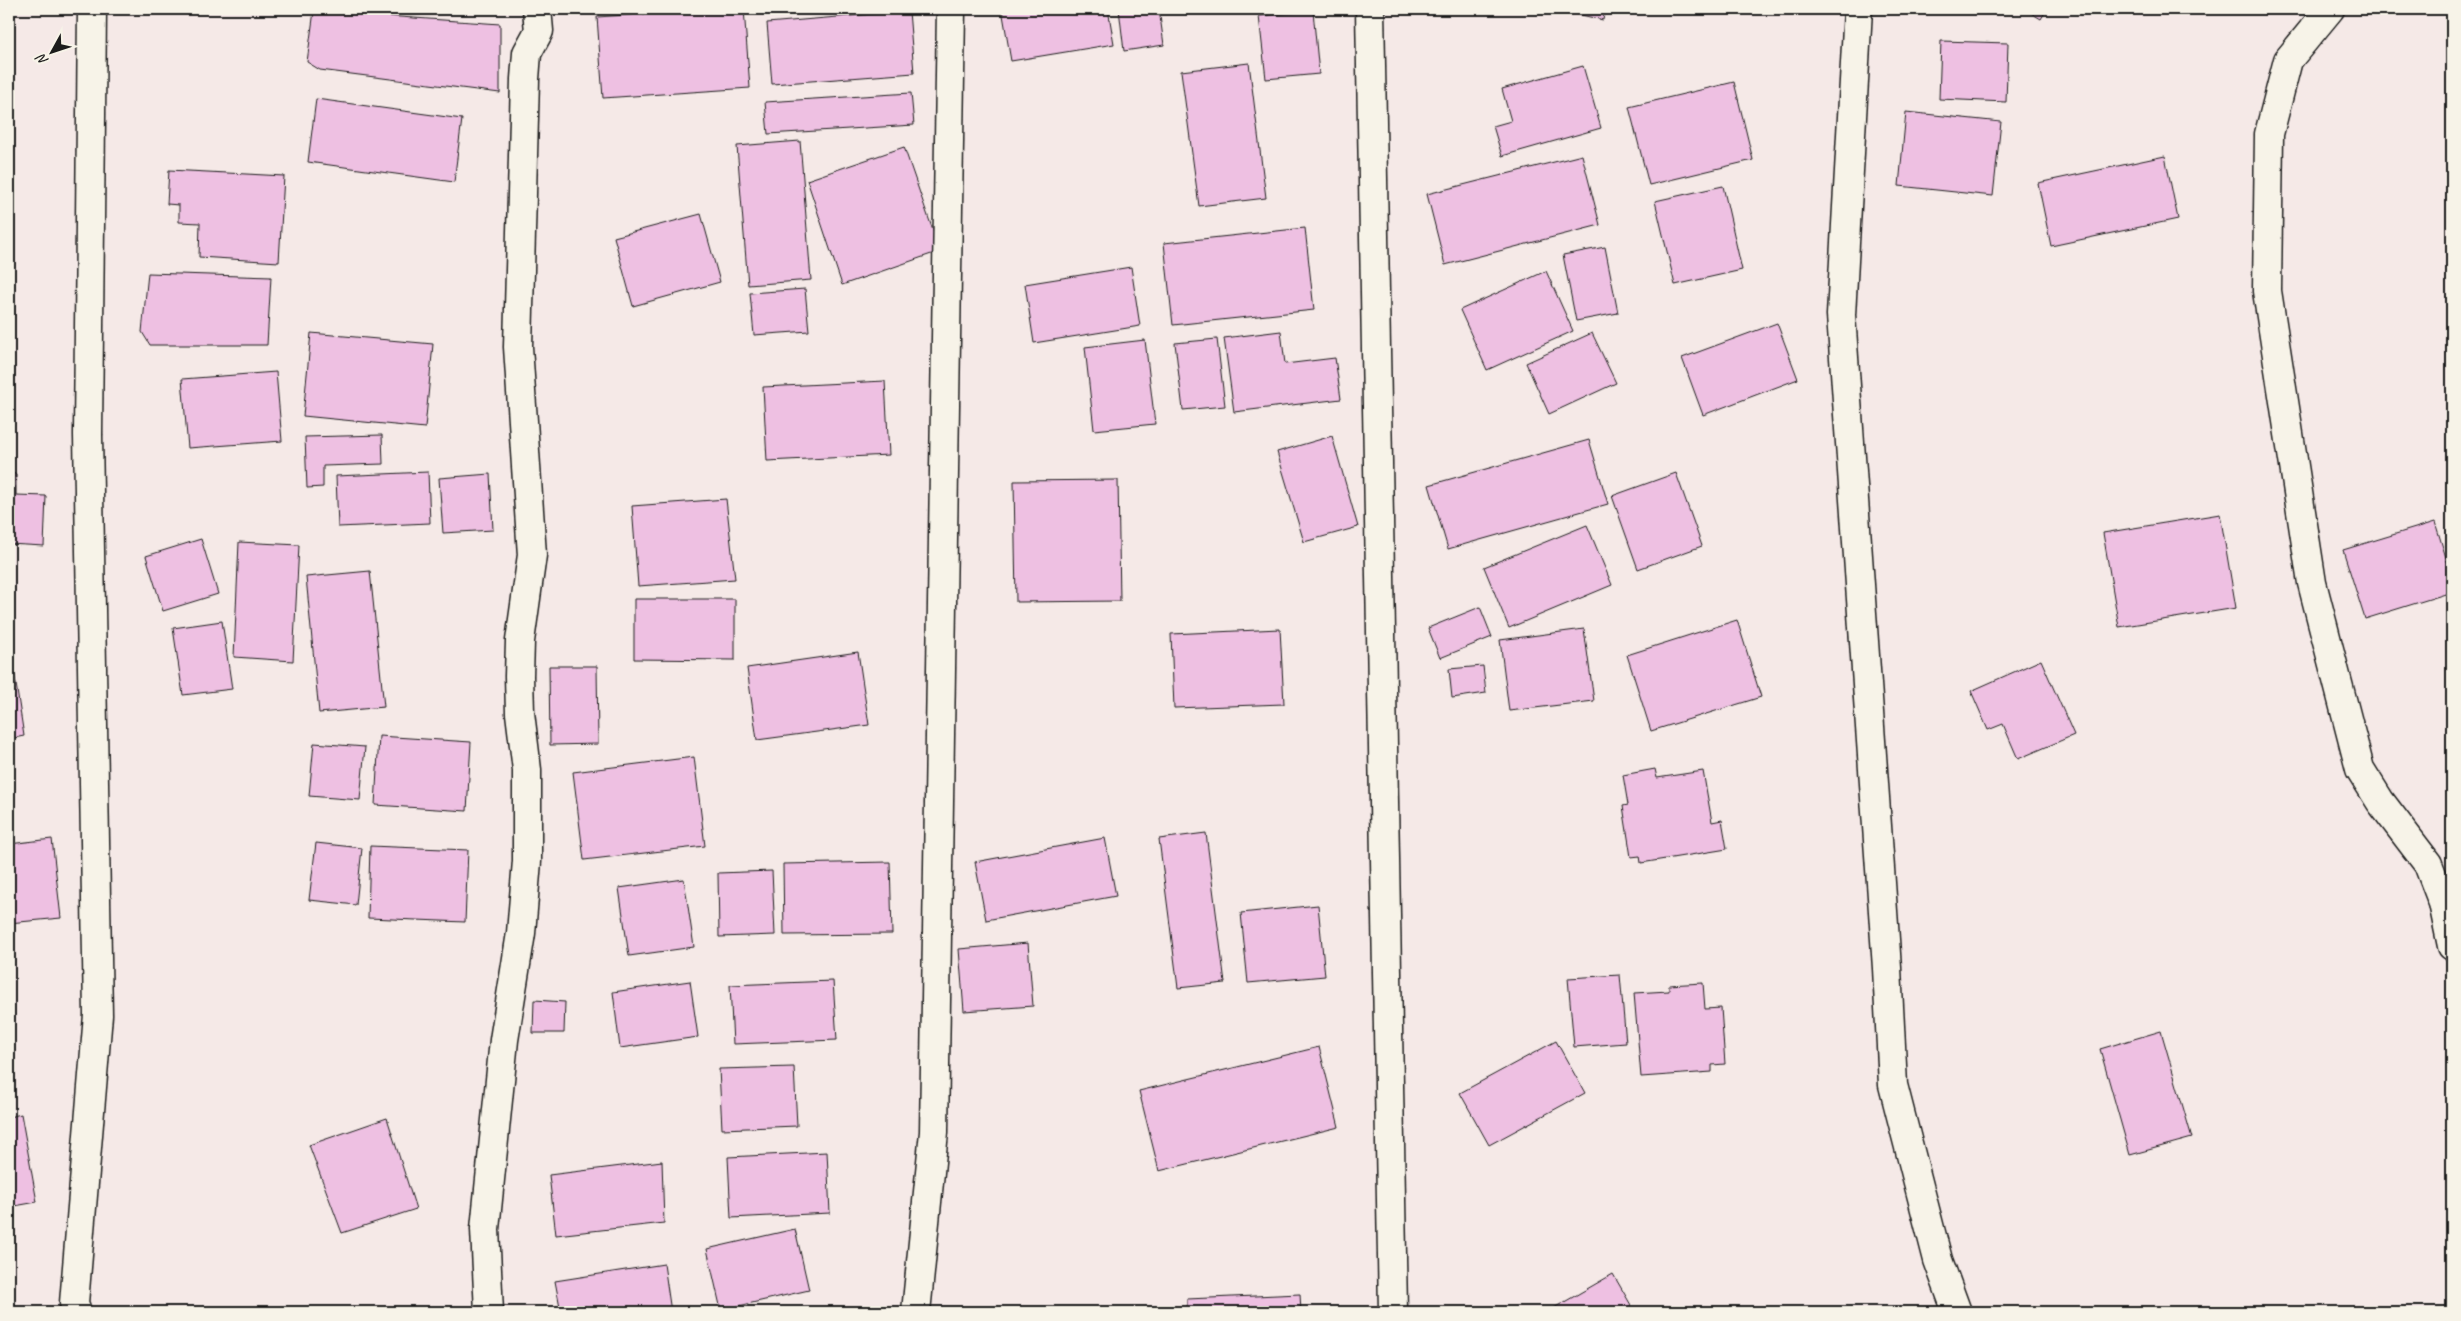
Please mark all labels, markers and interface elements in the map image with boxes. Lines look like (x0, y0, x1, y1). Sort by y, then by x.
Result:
north arrow (28, 28, 78, 78)
text: N (32, 49, 52, 69)

